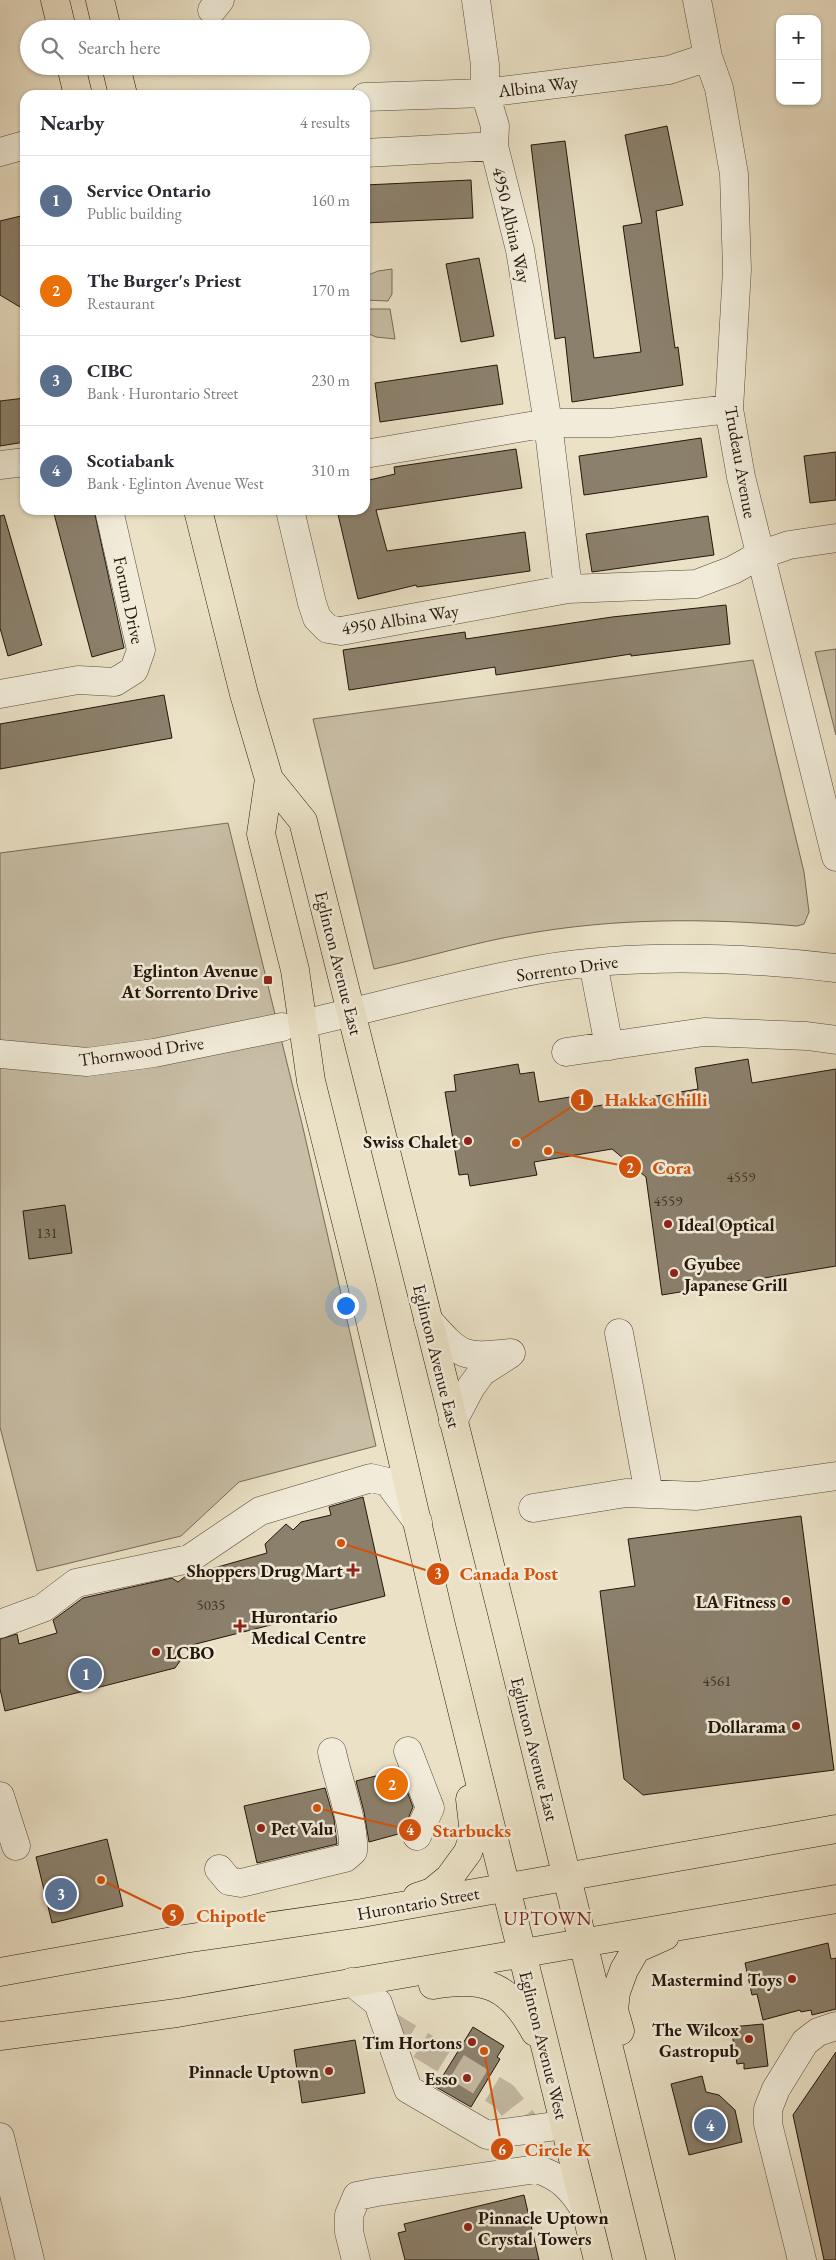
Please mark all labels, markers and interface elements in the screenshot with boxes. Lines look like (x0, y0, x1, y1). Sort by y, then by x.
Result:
map controls (776, 15, 821, 105)
button: + (776, 15, 821, 60)
search box (20, 20, 370, 75)
icon: search (38, 34, 66, 62)
text: Search here (78, 35, 160, 60)
button: − (776, 60, 821, 105)
street label: Albina Way (496, 70, 579, 102)
text: Nearby (40, 109, 104, 136)
text: 4 results (300, 112, 350, 133)
street label: 4950 Albina Way (487, 165, 537, 285)
text: Service Ontario (87, 178, 211, 203)
text: 1 (52, 190, 60, 211)
text: 160 m (311, 190, 350, 211)
text: Public building (87, 203, 182, 224)
text: The Burger's Priest (87, 268, 241, 293)
text: 2 (52, 280, 60, 301)
text: 170 m (311, 280, 350, 301)
text: Restaurant (87, 293, 155, 314)
text: CIBC (87, 358, 133, 383)
text: 3 (52, 370, 60, 391)
text: 230 m (311, 370, 350, 391)
text: Bank · Hurontario Street (87, 383, 238, 404)
street label: Trudeau Avenue (720, 404, 762, 520)
text: Scotiabank (87, 448, 175, 473)
text: 4 (52, 460, 60, 481)
text: 310 m (311, 460, 350, 481)
text: Bank · Eglinton Avenue West (87, 473, 264, 494)
street label: Forum Drive (108, 554, 150, 646)
street label: 4950 Albina Way (340, 598, 460, 640)
street label: Eglinton Avenue East (310, 889, 368, 1038)
street label: Sorrento Drive (515, 949, 619, 987)
place label: Eglinton Avenue At Sorrento Drive (120, 959, 258, 1003)
marker: Eglinton Avenue At Sorrento Drive (262, 974, 274, 986)
street label: Thornwood Drive (77, 1031, 205, 1071)
callout: Hakka Chilli (569, 1083, 718, 1117)
text: Hakka Chilli (604, 1087, 708, 1112)
text: 1 (578, 1090, 586, 1109)
place label: Swiss Chalet (363, 1130, 458, 1153)
marker: Swiss Chalet (462, 1135, 474, 1147)
callout: Cora (618, 1150, 702, 1184)
text: Cora (652, 1155, 692, 1180)
text: 2 (626, 1158, 634, 1177)
house number: 4559 (727, 1167, 755, 1186)
house number: 4559 (654, 1191, 682, 1210)
place label: Ideal Optical (678, 1213, 775, 1236)
marker: Ideal Optical (662, 1218, 674, 1230)
house number: 131 (36, 1223, 58, 1242)
place label: Gyubee Japanese Grill (682, 1252, 788, 1296)
marker: Gyubee Japanese Grill (668, 1267, 680, 1279)
street label: Eglinton Avenue East (408, 1282, 466, 1431)
your location (333, 1293, 359, 1319)
callout: Canada Post (425, 1557, 569, 1591)
place label: Shoppers Drug Mart (187, 1559, 343, 1582)
text: Canada Post (460, 1561, 558, 1586)
marker: Shoppers Drug Mart (347, 1564, 359, 1576)
text: 3 (434, 1564, 442, 1583)
place label: LA Fitness (696, 1590, 776, 1613)
house number: 5035 (197, 1595, 225, 1614)
marker: LA Fitness (780, 1595, 792, 1607)
place label: Hurontario Medical Centre (251, 1605, 366, 1649)
marker: Hurontario Medical Centre (233, 1619, 247, 1633)
place label: LCBO (166, 1641, 215, 1664)
marker: LCBO (150, 1646, 162, 1658)
pin: 1 (70, 1655, 102, 1693)
house number: 4561 (703, 1671, 731, 1690)
street label: Eglinton Avenue East (506, 1675, 564, 1824)
place label: Dollarama (708, 1715, 786, 1738)
marker: Dollarama (790, 1720, 802, 1732)
pin: 2 (376, 1765, 408, 1803)
callout: Starbucks (398, 1813, 521, 1847)
place label: Pet Valu (271, 1817, 334, 1840)
text: Starbucks (433, 1818, 511, 1843)
text: 4 (406, 1820, 415, 1839)
marker: Pet Valu (255, 1822, 267, 1834)
pin: 3 (45, 1875, 77, 1913)
street label: Hurontario Street (355, 1881, 481, 1925)
callout: Chipotle (161, 1898, 275, 1932)
text: Chipotle (196, 1903, 266, 1928)
text: 5 (169, 1906, 177, 1925)
district label: UPTOWN (503, 1906, 593, 1931)
street label: Eglinton Avenue West (514, 1968, 574, 2122)
place label: Mastermind Toys (651, 1968, 782, 1991)
marker: Mastermind Toys (786, 1973, 798, 1985)
place label: The Wilcox Gastropub (652, 2018, 739, 2062)
place label: Tim Hortons (362, 2031, 462, 2054)
marker: The Wilcox Gastropub (743, 2033, 755, 2045)
marker: Tim Hortons (466, 2036, 478, 2048)
place label: Pinnacle Uptown (188, 2060, 319, 2083)
marker: Pinnacle Uptown (323, 2065, 335, 2077)
place label: Esso (425, 2067, 457, 2090)
marker: Esso (461, 2072, 473, 2084)
pin: 4 (694, 2106, 726, 2144)
callout: Circle K (489, 2132, 601, 2166)
text: Circle K (525, 2137, 592, 2162)
text: 6 (498, 2140, 506, 2159)
place label: Pinnacle Uptown Crystal Towers (478, 2206, 609, 2250)
marker: Pinnacle Uptown Crystal Towers (462, 2221, 474, 2233)

